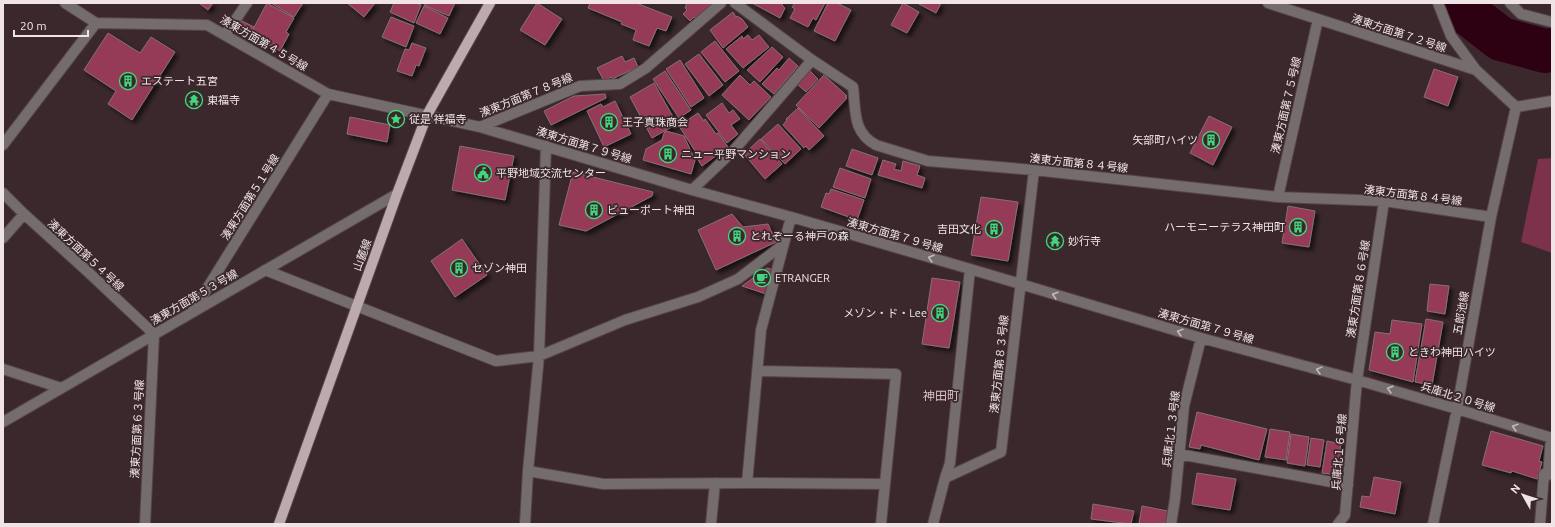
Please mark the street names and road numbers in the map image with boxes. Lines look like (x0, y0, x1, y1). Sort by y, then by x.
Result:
street label: 湊東方面第７２号線 (1350, 12, 1448, 54)
street label: 湊東方面第４５号線 (218, 13, 310, 73)
street label: 湊東方面第７５号線 (1269, 55, 1303, 155)
street label: 湊東方面第７８号線 (478, 71, 574, 119)
street label: 湊東方面第７９号線 (535, 125, 633, 165)
street label: 湊東方面第５１号線 (219, 152, 281, 242)
street label: 湊東方面第８４号線 (1029, 152, 1129, 174)
street label: 湊東方面第８４号線 (1363, 183, 1463, 207)
street label: 湊東方面第７９号線 (846, 216, 944, 254)
street label: 湊東方面第５４号線 (46, 217, 126, 293)
street label: 山麓線 (351, 237, 373, 273)
street label: 湊東方面第８６号線 (1344, 239, 1372, 339)
street label: 湊東方面第５３号線 (148, 267, 240, 327)
street label: 五郎池線 (1451, 290, 1471, 336)
street label: 湊東方面第７９号線 (1157, 307, 1255, 345)
street label: 湊東方面第８３号線 (988, 314, 1010, 414)
street label: 湊東方面第６３号線 (128, 379, 146, 479)
street label: 兵庫北２０号線 (1419, 380, 1497, 414)
street label: 兵庫北１３号線 (1160, 390, 1182, 468)
street label: 兵庫北１６号線 (1330, 413, 1348, 491)

